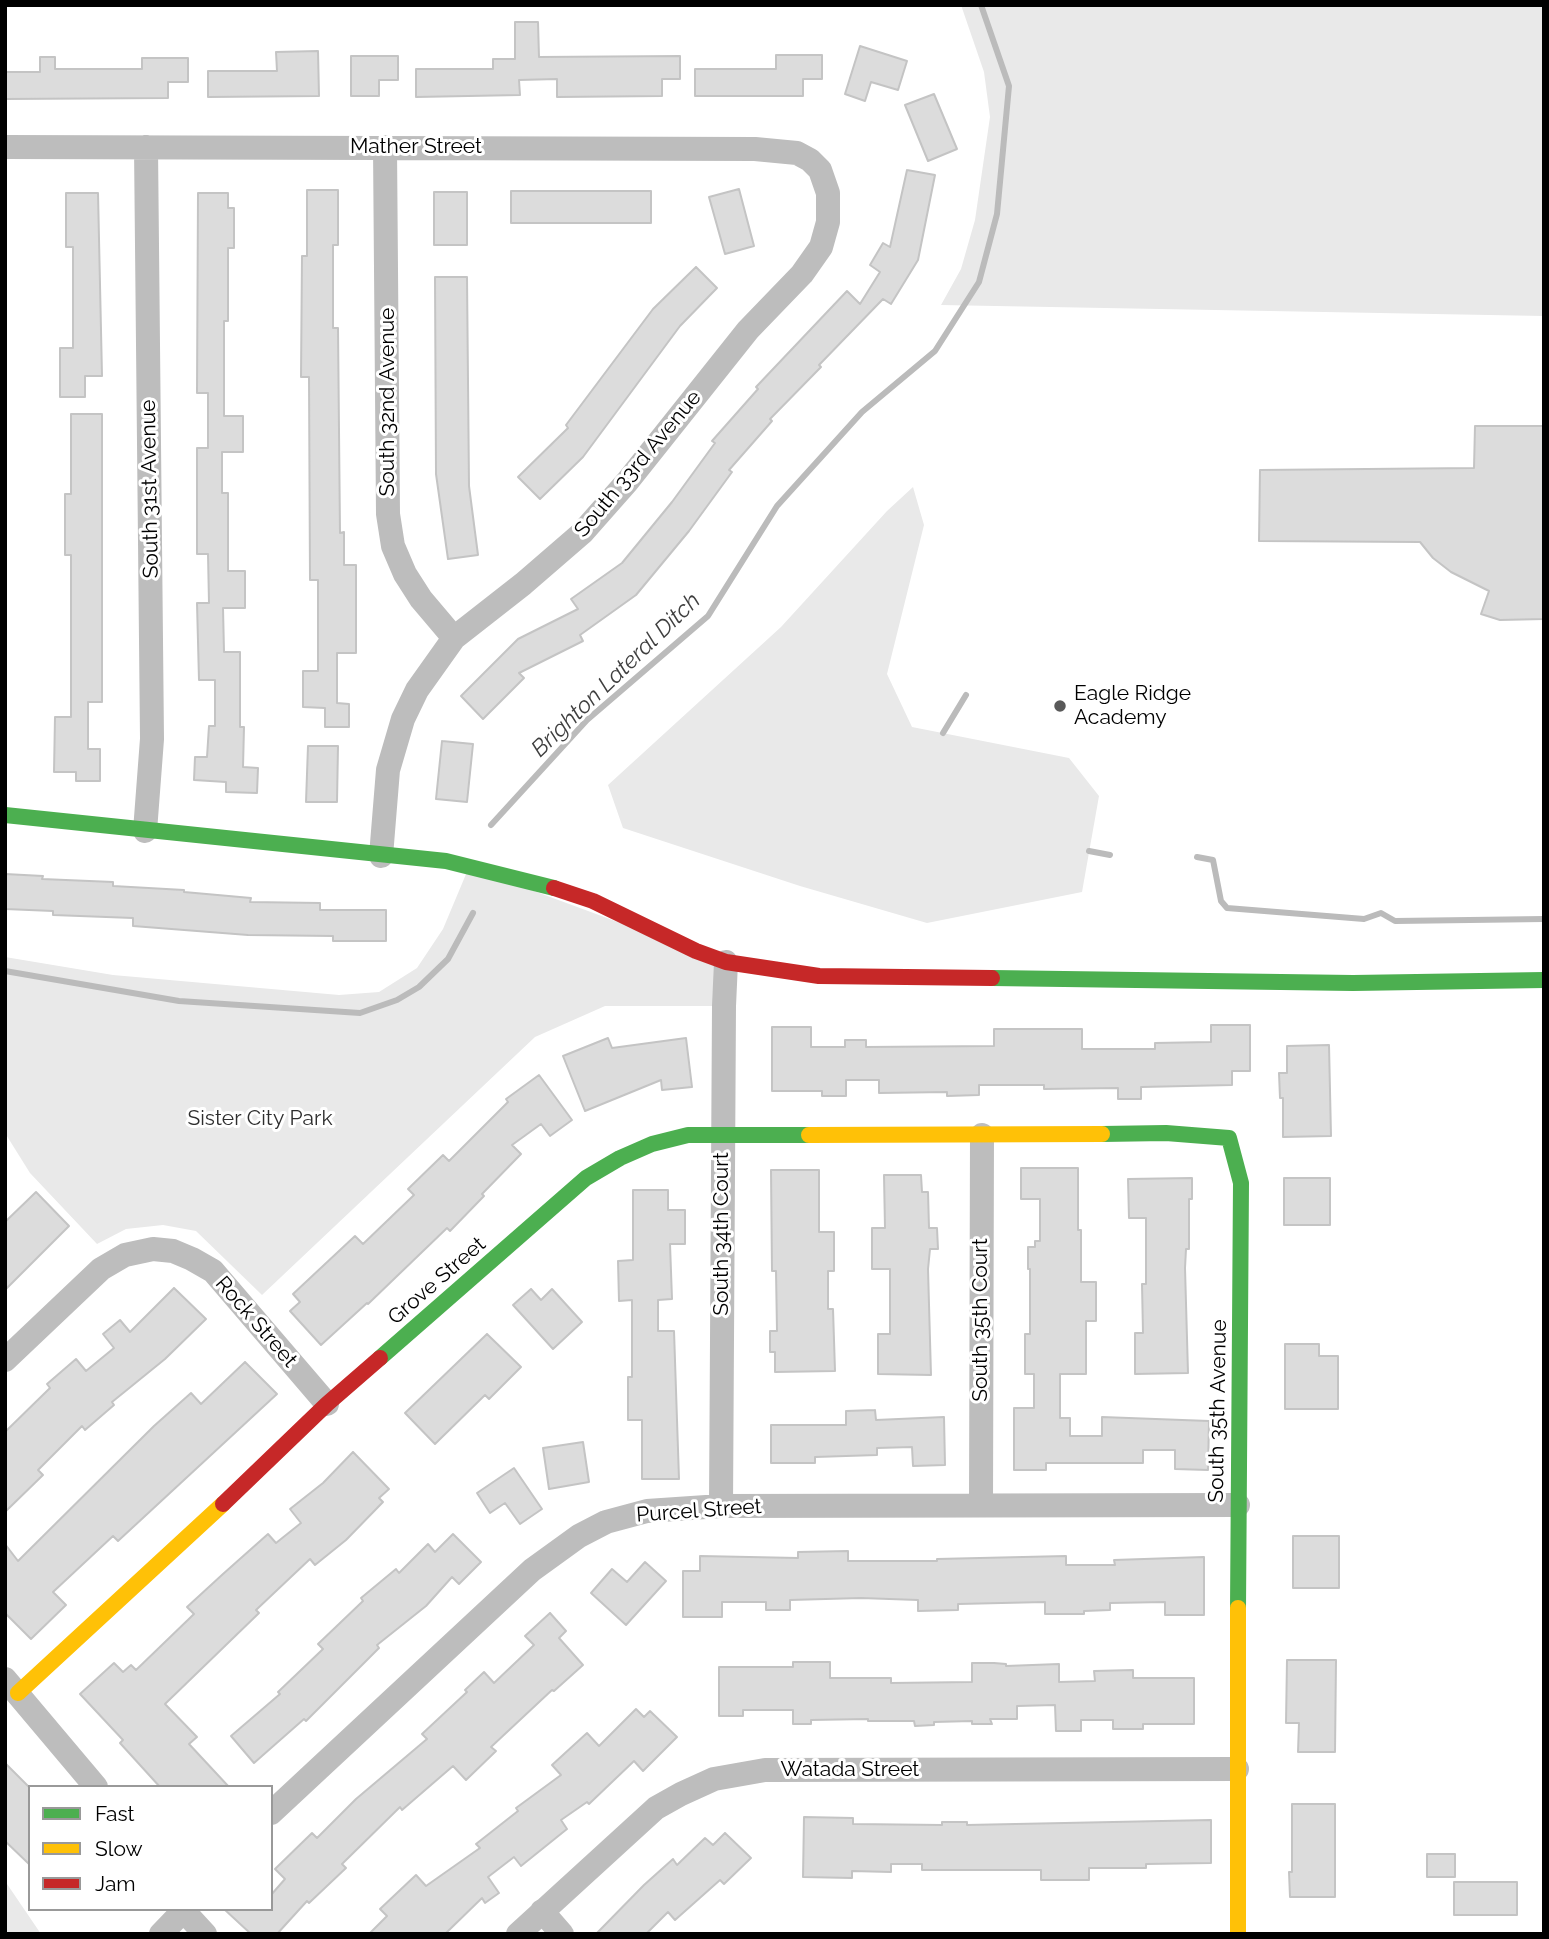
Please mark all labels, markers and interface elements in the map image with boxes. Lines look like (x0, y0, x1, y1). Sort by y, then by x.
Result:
street label: Mather Street (350, 134, 482, 160)
street label: South 32nd Avenue (375, 308, 401, 496)
street label: South 33rd Avenue (569, 385, 707, 543)
street label: South 31st Avenue (136, 399, 164, 579)
water label: Brighton Lateral Ditch (526, 587, 706, 763)
place label: Eagle Ridge Academy (1074, 681, 1191, 731)
marker: Eagle Ridge Academy (1052, 698, 1068, 714)
park label: Sister City Park (187, 1106, 333, 1132)
street label: South 34th Court (709, 1152, 735, 1316)
street label: Grove Street (383, 1232, 491, 1330)
street label: South 35th Court (968, 1238, 994, 1402)
street label: Rock Street (210, 1271, 302, 1373)
street label: South 35th Avenue (1204, 1319, 1232, 1503)
street label: Purcel Street (635, 1494, 763, 1528)
street label: Watada Street (781, 1757, 919, 1783)
legend (28, 1785, 273, 1911)
text: Fast (95, 1801, 135, 1826)
text: Slow (95, 1836, 143, 1861)
text: Jam (95, 1871, 136, 1896)

